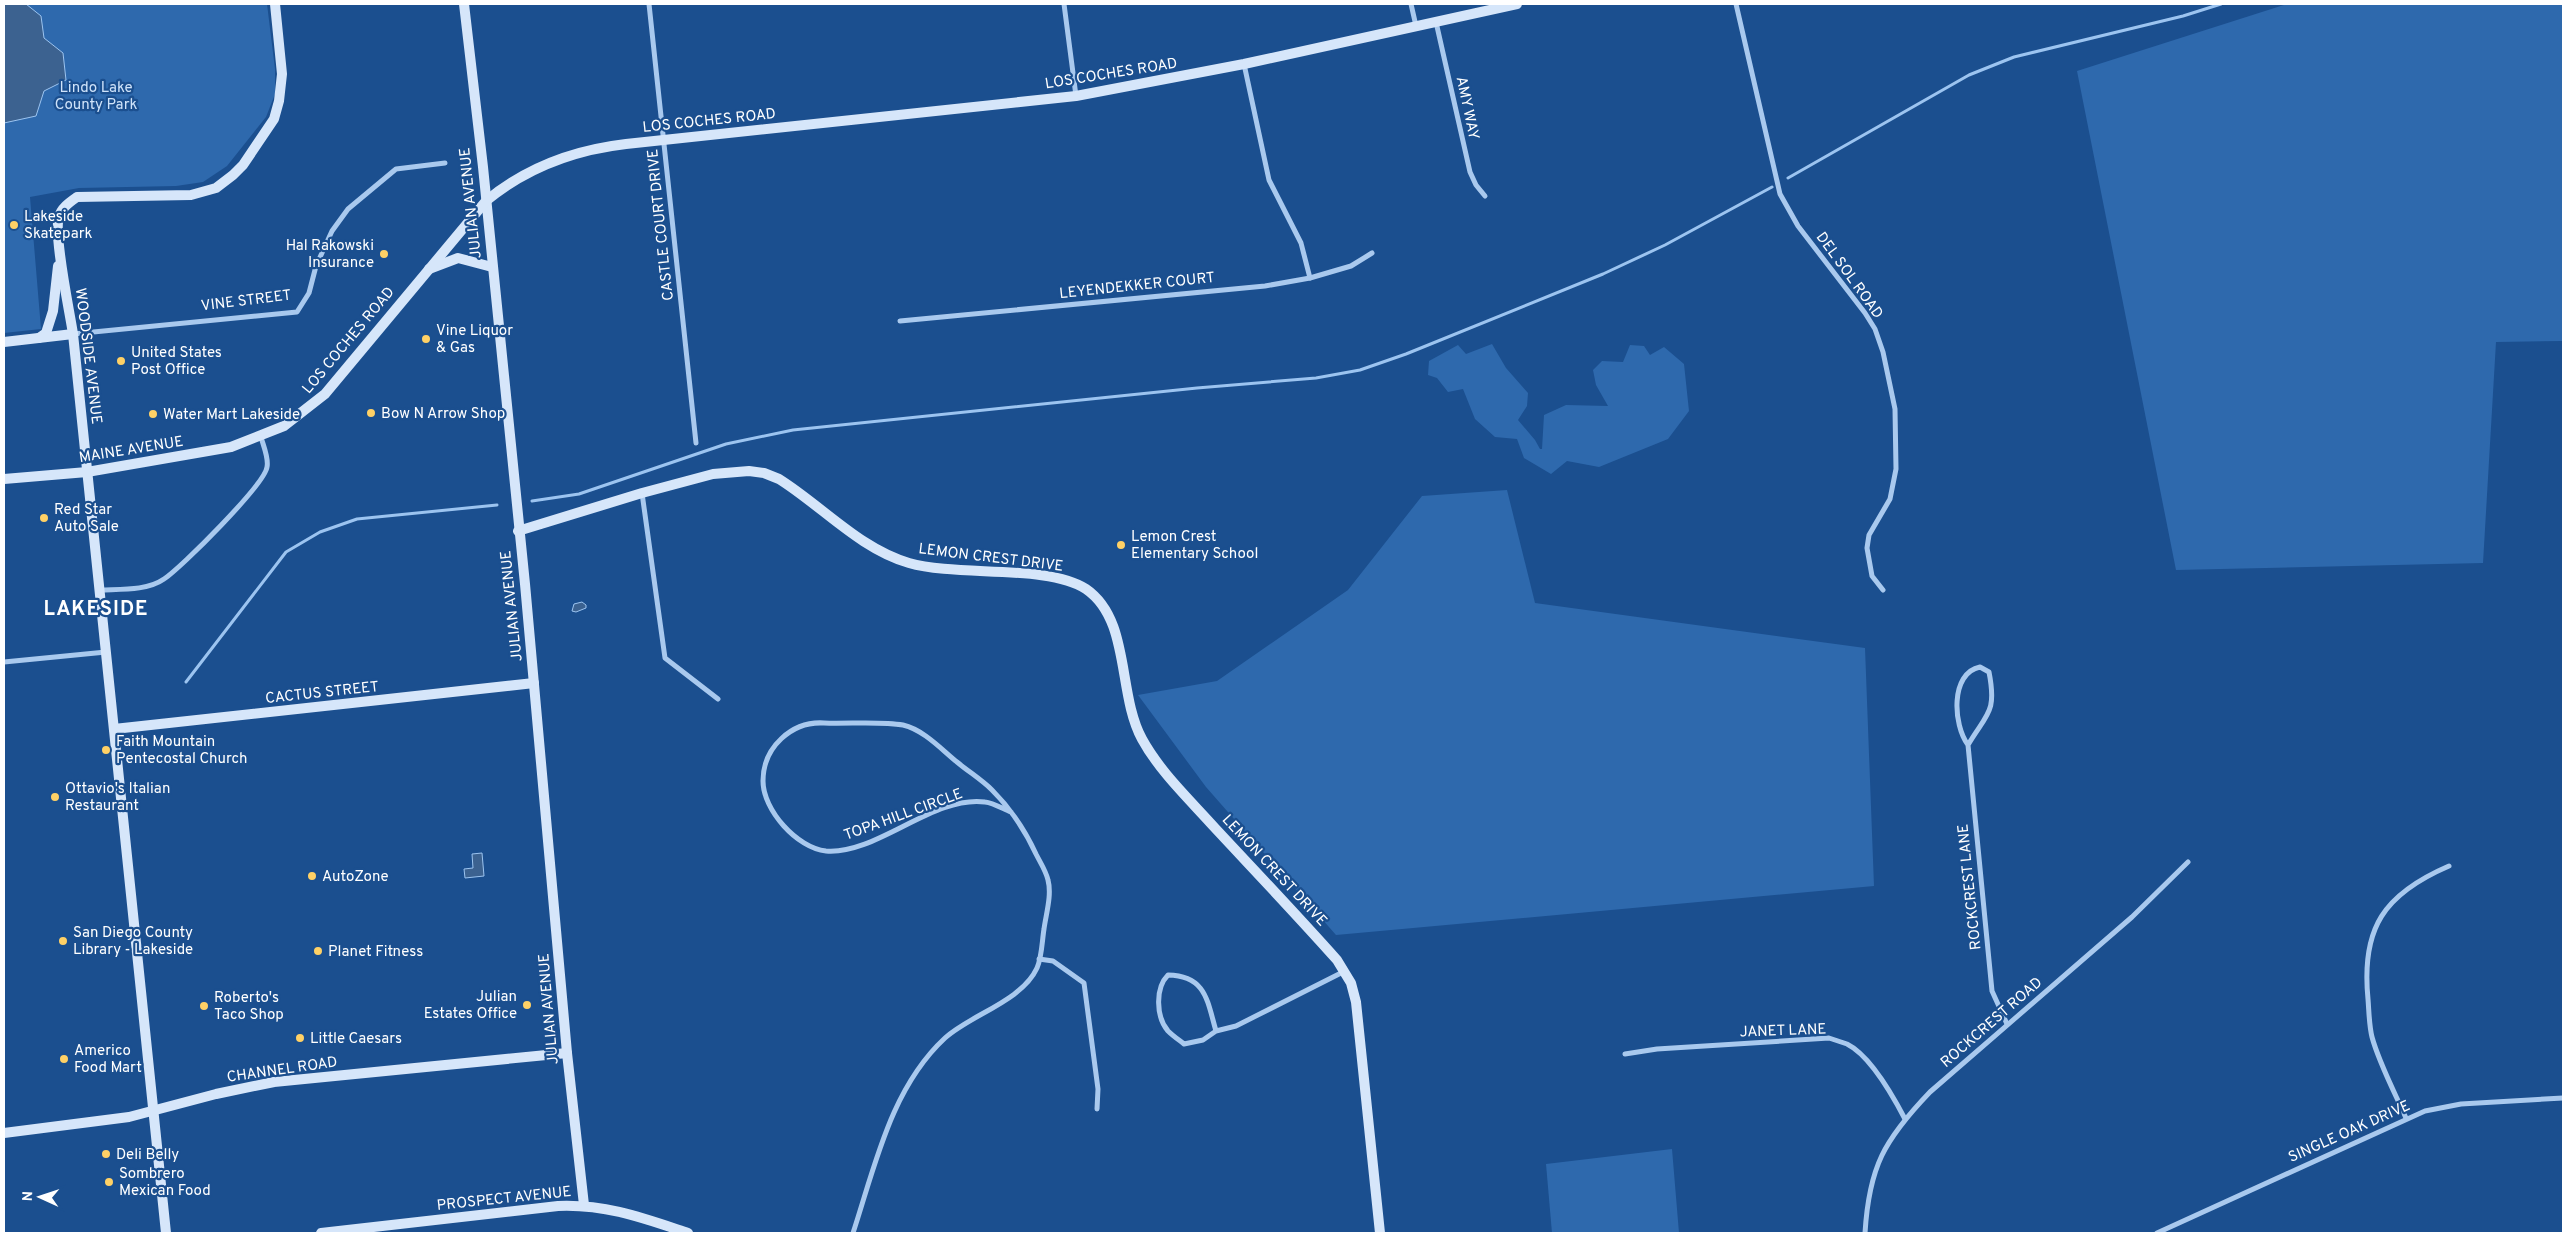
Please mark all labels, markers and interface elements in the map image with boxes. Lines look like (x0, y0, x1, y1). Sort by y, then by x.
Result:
street label: LOS COCHES ROAD (1044, 55, 1179, 94)
street label: AMY WAY (1451, 75, 1483, 142)
park label: Lindo Lake County Park (55, 79, 137, 115)
street label: LOS COCHES ROAD (642, 105, 777, 138)
street label: JULIAN AVENUE (456, 146, 487, 259)
street label: CASTLE COURT DRIVE (644, 148, 679, 302)
place label: Lakeside Skatepark (24, 208, 93, 244)
marker: Lakeside Skatepark (8, 219, 20, 231)
street label: DEL SOL ROAD (1811, 229, 1887, 323)
place label: Hal Rakowski Insurance (286, 237, 374, 273)
marker: Hal Rakowski Insurance (378, 248, 390, 260)
street label: LEYENDEKKER COURT (1058, 269, 1216, 304)
street label: LOS COCHES ROAD (299, 284, 399, 398)
street label: WOODSIDE AVENUE (70, 287, 105, 425)
street label: VINE STREET (200, 287, 292, 316)
place label: Vine Liquor & Gas (436, 322, 513, 358)
marker: Vine Liquor & Gas (420, 333, 432, 345)
place label: United States Post Office (131, 344, 222, 380)
marker: United States Post Office (115, 355, 127, 367)
place label: Bow N Arrow Shop (381, 405, 505, 424)
place label: Water Mart Lakeside (163, 406, 300, 425)
marker: Bow N Arrow Shop (365, 407, 377, 419)
marker: Water Mart Lakeside (147, 408, 159, 420)
street label: MAINE AVENUE (78, 433, 185, 468)
place label: Red Star Auto Sale (54, 501, 119, 537)
marker: Red Star Auto Sale (38, 512, 50, 524)
place label: Lemon Crest Elementary School (1131, 528, 1258, 564)
marker: Lemon Crest Elementary School (1115, 539, 1127, 551)
street label: LEMON CREST DRIVE (917, 540, 1064, 577)
street label: JULIAN AVENUE (497, 549, 528, 662)
district label: LAKESIDE (43, 597, 149, 623)
street label: CACTUS STREET (264, 678, 380, 709)
place label: Faith Mountain Pentecostal Church (116, 733, 248, 769)
marker: Faith Mountain Pentecostal Church (100, 744, 112, 756)
place label: Ottavio's Italian Restaurant (65, 780, 170, 816)
street label: TOPA HILL CIRCLE (841, 785, 966, 846)
marker: Ottavio's Italian Restaurant (49, 791, 61, 803)
street label: LEMON CREST DRIVE (1217, 811, 1331, 931)
street label: ROCKCREST LANE (1954, 823, 1987, 951)
place label: AutoZone (322, 868, 389, 887)
marker: AutoZone (306, 870, 318, 882)
place label: San Diego County Library - Lakeside (73, 924, 193, 960)
marker: San Diego County Library - Lakeside (57, 935, 69, 947)
place label: Planet Fitness (328, 943, 423, 962)
marker: Planet Fitness (312, 945, 324, 957)
street label: JULIAN AVENUE (535, 953, 564, 1065)
street label: ROCKCREST ROAD (1937, 974, 2047, 1073)
place label: Julian Estates Office (424, 988, 517, 1024)
place label: Roberto's Taco Shop (214, 989, 284, 1025)
marker: Julian Estates Office (521, 999, 533, 1011)
marker: Roberto's Taco Shop (198, 1000, 210, 1012)
street label: JANET LANE (1739, 1020, 1827, 1043)
place label: Little Caesars (310, 1030, 402, 1049)
marker: Little Caesars (294, 1032, 306, 1044)
place label: Americo Food Mart (74, 1042, 142, 1078)
marker: Americo Food Mart (58, 1053, 70, 1065)
street label: CHANNEL ROAD (226, 1053, 339, 1088)
street label: SINGLE OAK DRIVE (2286, 1097, 2413, 1168)
place label: Deli Belly (116, 1146, 179, 1165)
marker: Deli Belly (100, 1148, 112, 1160)
place label: Sombrero Mexican Food (119, 1165, 211, 1201)
north arrow (15, 1172, 65, 1222)
marker: Sombrero Mexican Food (103, 1176, 115, 1188)
street label: PROSPECT AVENUE (436, 1183, 572, 1216)
text: N (20, 1191, 37, 1202)

